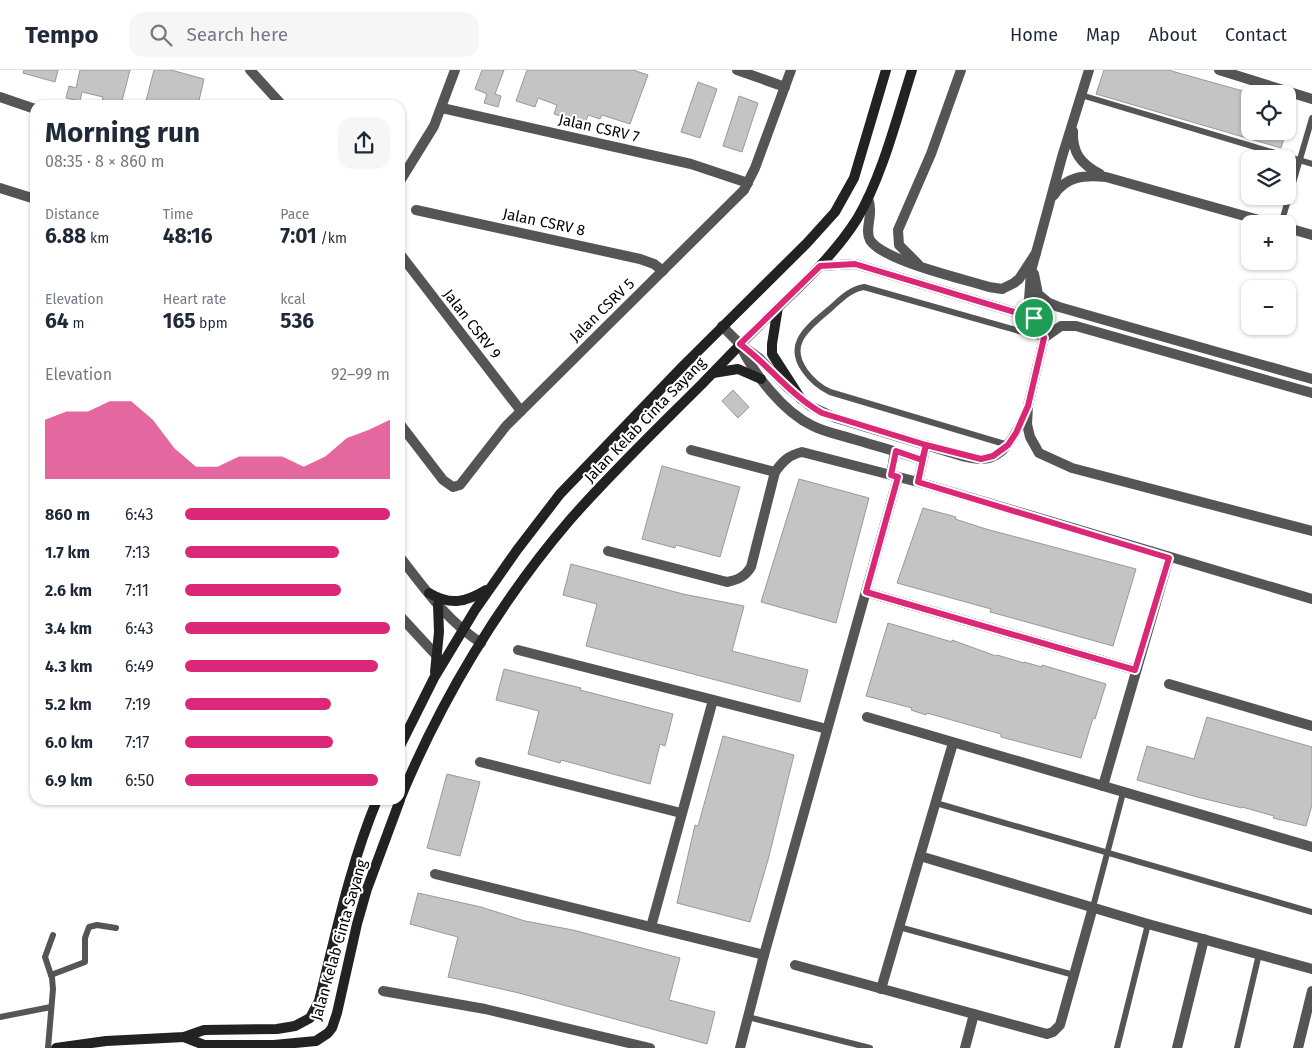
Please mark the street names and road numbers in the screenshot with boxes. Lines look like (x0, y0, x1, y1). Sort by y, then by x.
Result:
street label: Jalan CSRV 7 (557, 110, 641, 146)
street label: Jalan CSRV 8 (501, 204, 587, 240)
street label: Jalan CSRV 5 (566, 275, 638, 345)
street label: Jalan CSRV 9 (439, 286, 505, 363)
street label: Jalan Kelab Cinta Sayang (581, 354, 710, 486)
street label: Jalan Kelab Cinta Sayang (307, 857, 371, 1023)

